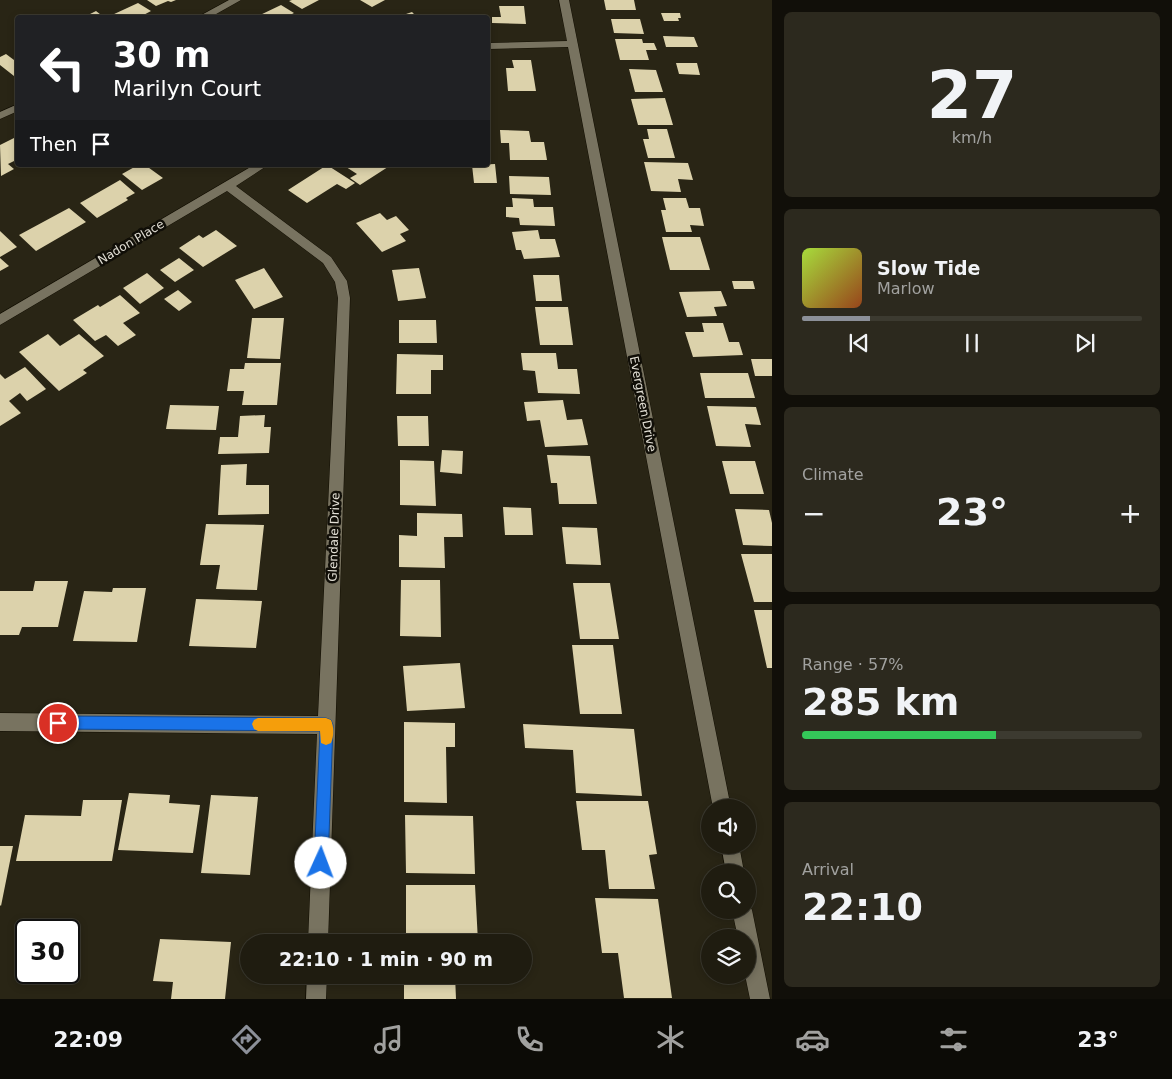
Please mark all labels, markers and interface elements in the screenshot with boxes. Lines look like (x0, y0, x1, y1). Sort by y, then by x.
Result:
icon: left (30, 35, 95, 100)
text: 30 m (113, 35, 210, 75)
text: 27 (927, 58, 1017, 133)
text: Marilyn Court (113, 76, 261, 101)
text: km/h (952, 128, 992, 147)
icon: arrive (87, 130, 115, 158)
text: Then (30, 133, 77, 155)
street label: Nadon Place (95, 217, 167, 267)
text: Slow Tide (877, 257, 980, 279)
text: Marlow (877, 279, 935, 298)
icon: previous (845, 329, 873, 357)
icon: pause (958, 329, 986, 357)
icon: next (1071, 329, 1099, 357)
street label: Evergreen Drive (627, 355, 659, 453)
text: Climate (802, 465, 864, 484)
text: 23° (936, 490, 1008, 534)
street label: Glendale Drive (325, 492, 343, 582)
text: − (802, 497, 825, 530)
text: + (1119, 497, 1142, 530)
text: Range · 57% (802, 655, 904, 674)
text: 285 km (802, 680, 959, 724)
pin (37, 702, 79, 744)
icon: arrive (44, 709, 72, 737)
map controls (701, 799, 756, 984)
button: sound (701, 799, 756, 854)
position arrow (294, 836, 346, 888)
text: Arrival (802, 860, 854, 879)
button: search (701, 864, 756, 919)
text: 22:10 (802, 885, 923, 929)
speed limit sign: 30 (15, 919, 80, 984)
button: layers (701, 929, 756, 984)
text: 22:10 · 1 min · 90 m (279, 948, 493, 970)
icon: directions (229, 1022, 264, 1057)
icon: music (371, 1022, 406, 1057)
icon: phone (512, 1022, 547, 1057)
icon: climate (653, 1022, 688, 1057)
icon: car (795, 1022, 830, 1057)
icon: filters (936, 1022, 971, 1057)
text: 22:09 (53, 1027, 123, 1052)
text: 23° (1077, 1027, 1119, 1052)

